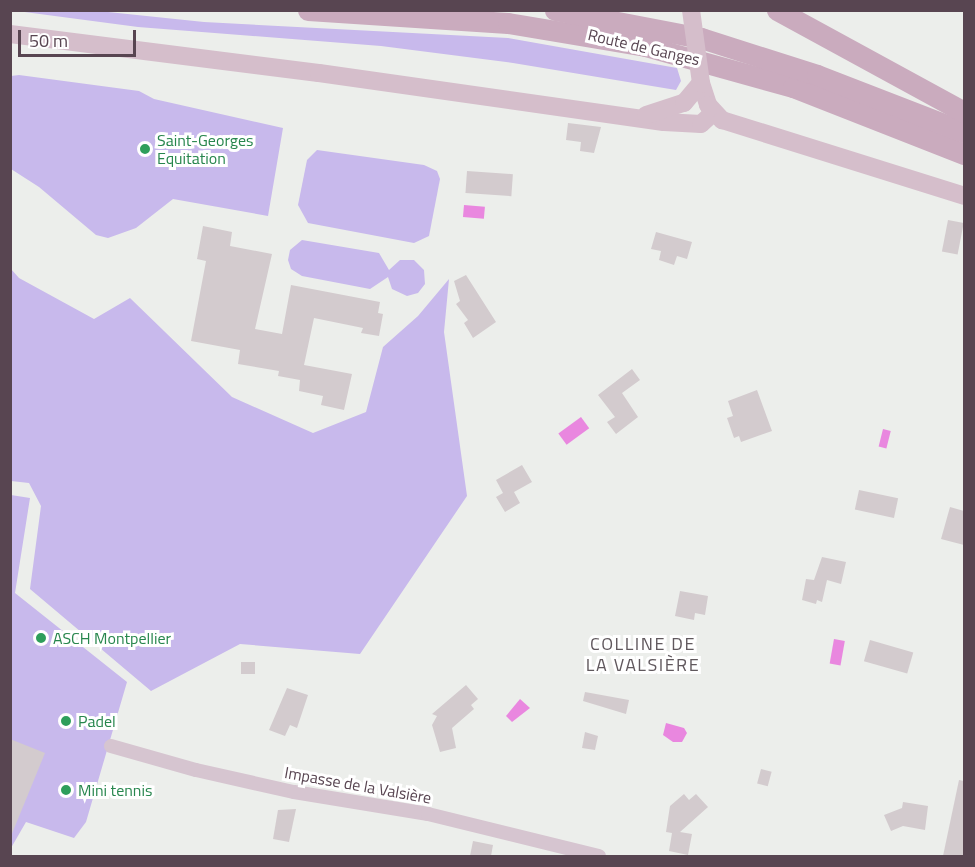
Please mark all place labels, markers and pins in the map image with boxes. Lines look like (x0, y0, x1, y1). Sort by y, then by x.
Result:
place label: Saint-Georges Equitation (157, 130, 254, 168)
marker: Saint-Georges Equitation (138, 142, 152, 156)
place label: ASCH Montpellier (53, 628, 171, 648)
marker: ASCH Montpellier (34, 631, 48, 645)
place label: Padel (78, 711, 116, 731)
marker: Padel (59, 714, 73, 728)
place label: Mini tennis (78, 780, 152, 800)
marker: Mini tennis (59, 783, 73, 797)

